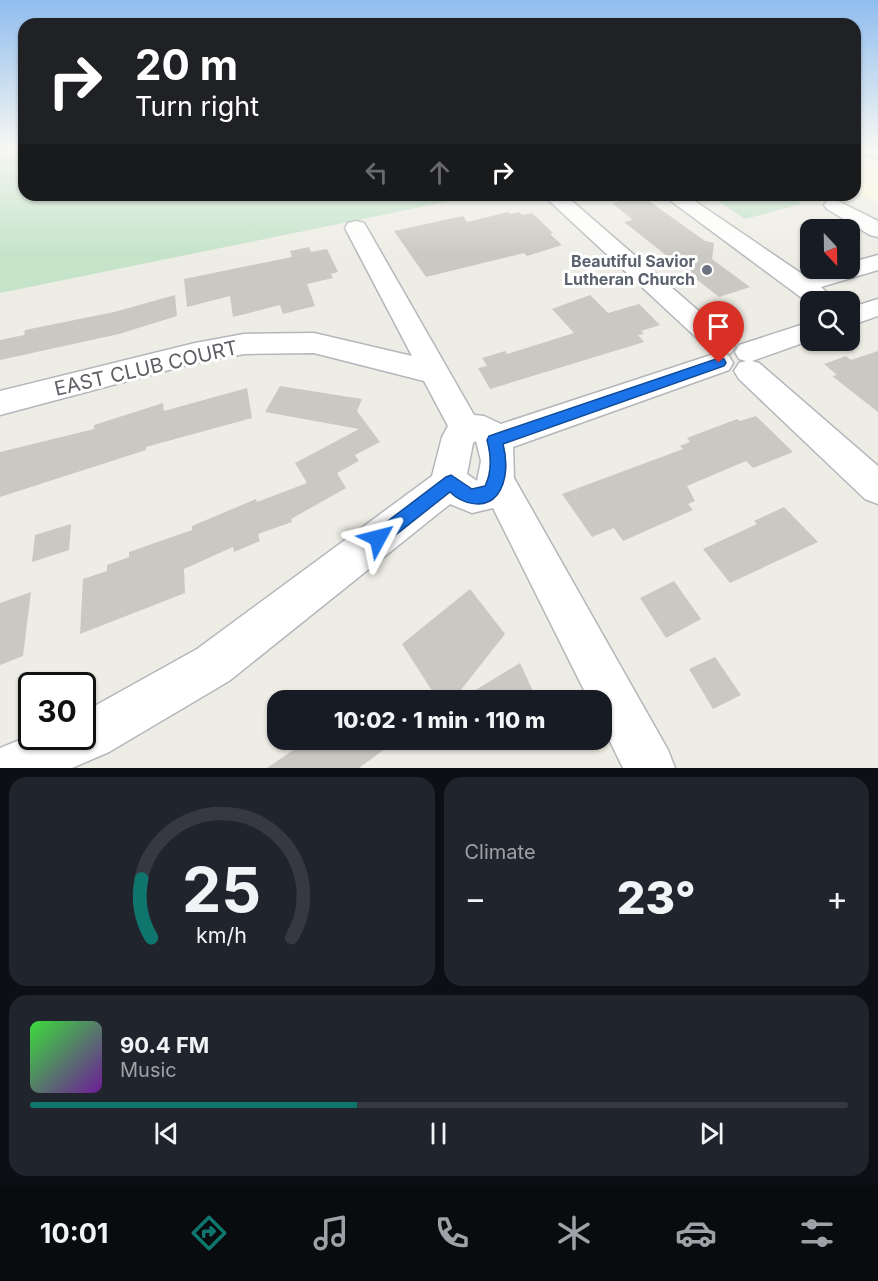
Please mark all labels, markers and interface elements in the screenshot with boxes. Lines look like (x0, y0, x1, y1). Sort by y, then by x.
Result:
text: 20 m (135, 39, 238, 90)
icon: right (36, 42, 114, 120)
text: Turn right (135, 90, 259, 123)
icon: left (360, 156, 393, 189)
icon: ahead (423, 156, 456, 189)
icon: right (486, 156, 519, 189)
north arrow (800, 219, 860, 279)
map controls (800, 219, 860, 351)
place label: Beautiful Savior Lutheran Church (564, 251, 695, 289)
marker: Beautiful Savior Lutheran Church (700, 263, 714, 277)
button: search (800, 291, 860, 351)
pin (693, 301, 744, 363)
icon: arrive (702, 310, 735, 343)
street label: EAST CLUB COURT (52, 335, 240, 401)
position arrow (346, 506, 410, 570)
speed limit sign: 30 (18, 672, 96, 750)
text: 10:02 · 1 min · 110 m (334, 707, 545, 733)
text: Climate (465, 840, 536, 864)
text: 25 (182, 852, 261, 927)
text: 23° (617, 870, 696, 925)
text: − (465, 878, 486, 918)
text: + (826, 878, 848, 918)
text: km/h (196, 923, 247, 949)
text: 90.4 FM (120, 1032, 209, 1058)
text: Music (120, 1058, 177, 1082)
icon: previous (150, 1117, 183, 1150)
icon: pause (422, 1117, 455, 1150)
icon: next (695, 1117, 728, 1150)
icon: directions (188, 1212, 230, 1254)
icon: music (310, 1212, 352, 1254)
icon: phone (431, 1212, 473, 1254)
icon: climate (553, 1212, 595, 1254)
icon: car (675, 1212, 717, 1254)
icon: filters (796, 1212, 838, 1254)
text: 10:01 (40, 1217, 109, 1250)

